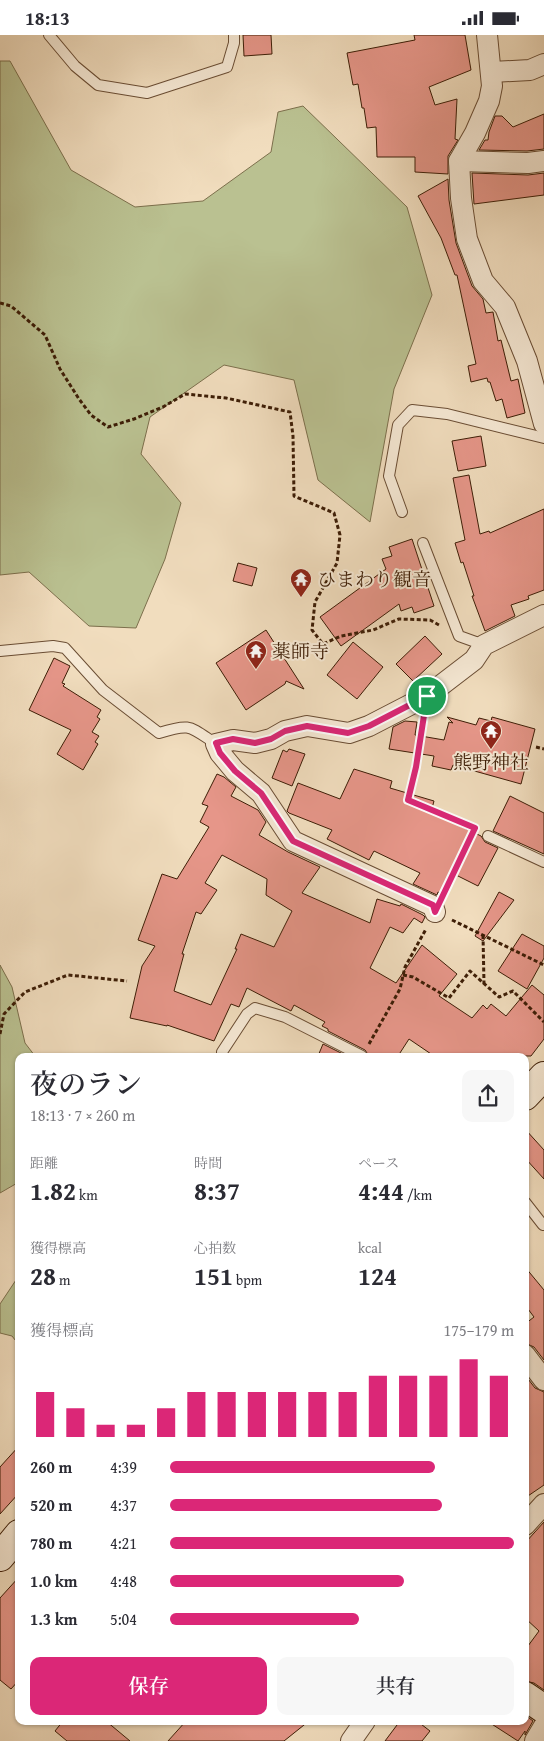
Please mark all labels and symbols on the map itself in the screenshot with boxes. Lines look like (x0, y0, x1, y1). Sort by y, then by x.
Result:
place label: ひまわり観音 (317, 565, 431, 593)
temple icon: ひまわり観音 (289, 567, 313, 598)
place label: 薬師寺 (272, 637, 329, 665)
temple icon: 薬師寺 (244, 639, 268, 670)
pin (406, 675, 448, 717)
temple icon: 熊野神社 (479, 719, 503, 750)
place label: 熊野神社 (453, 748, 529, 776)

